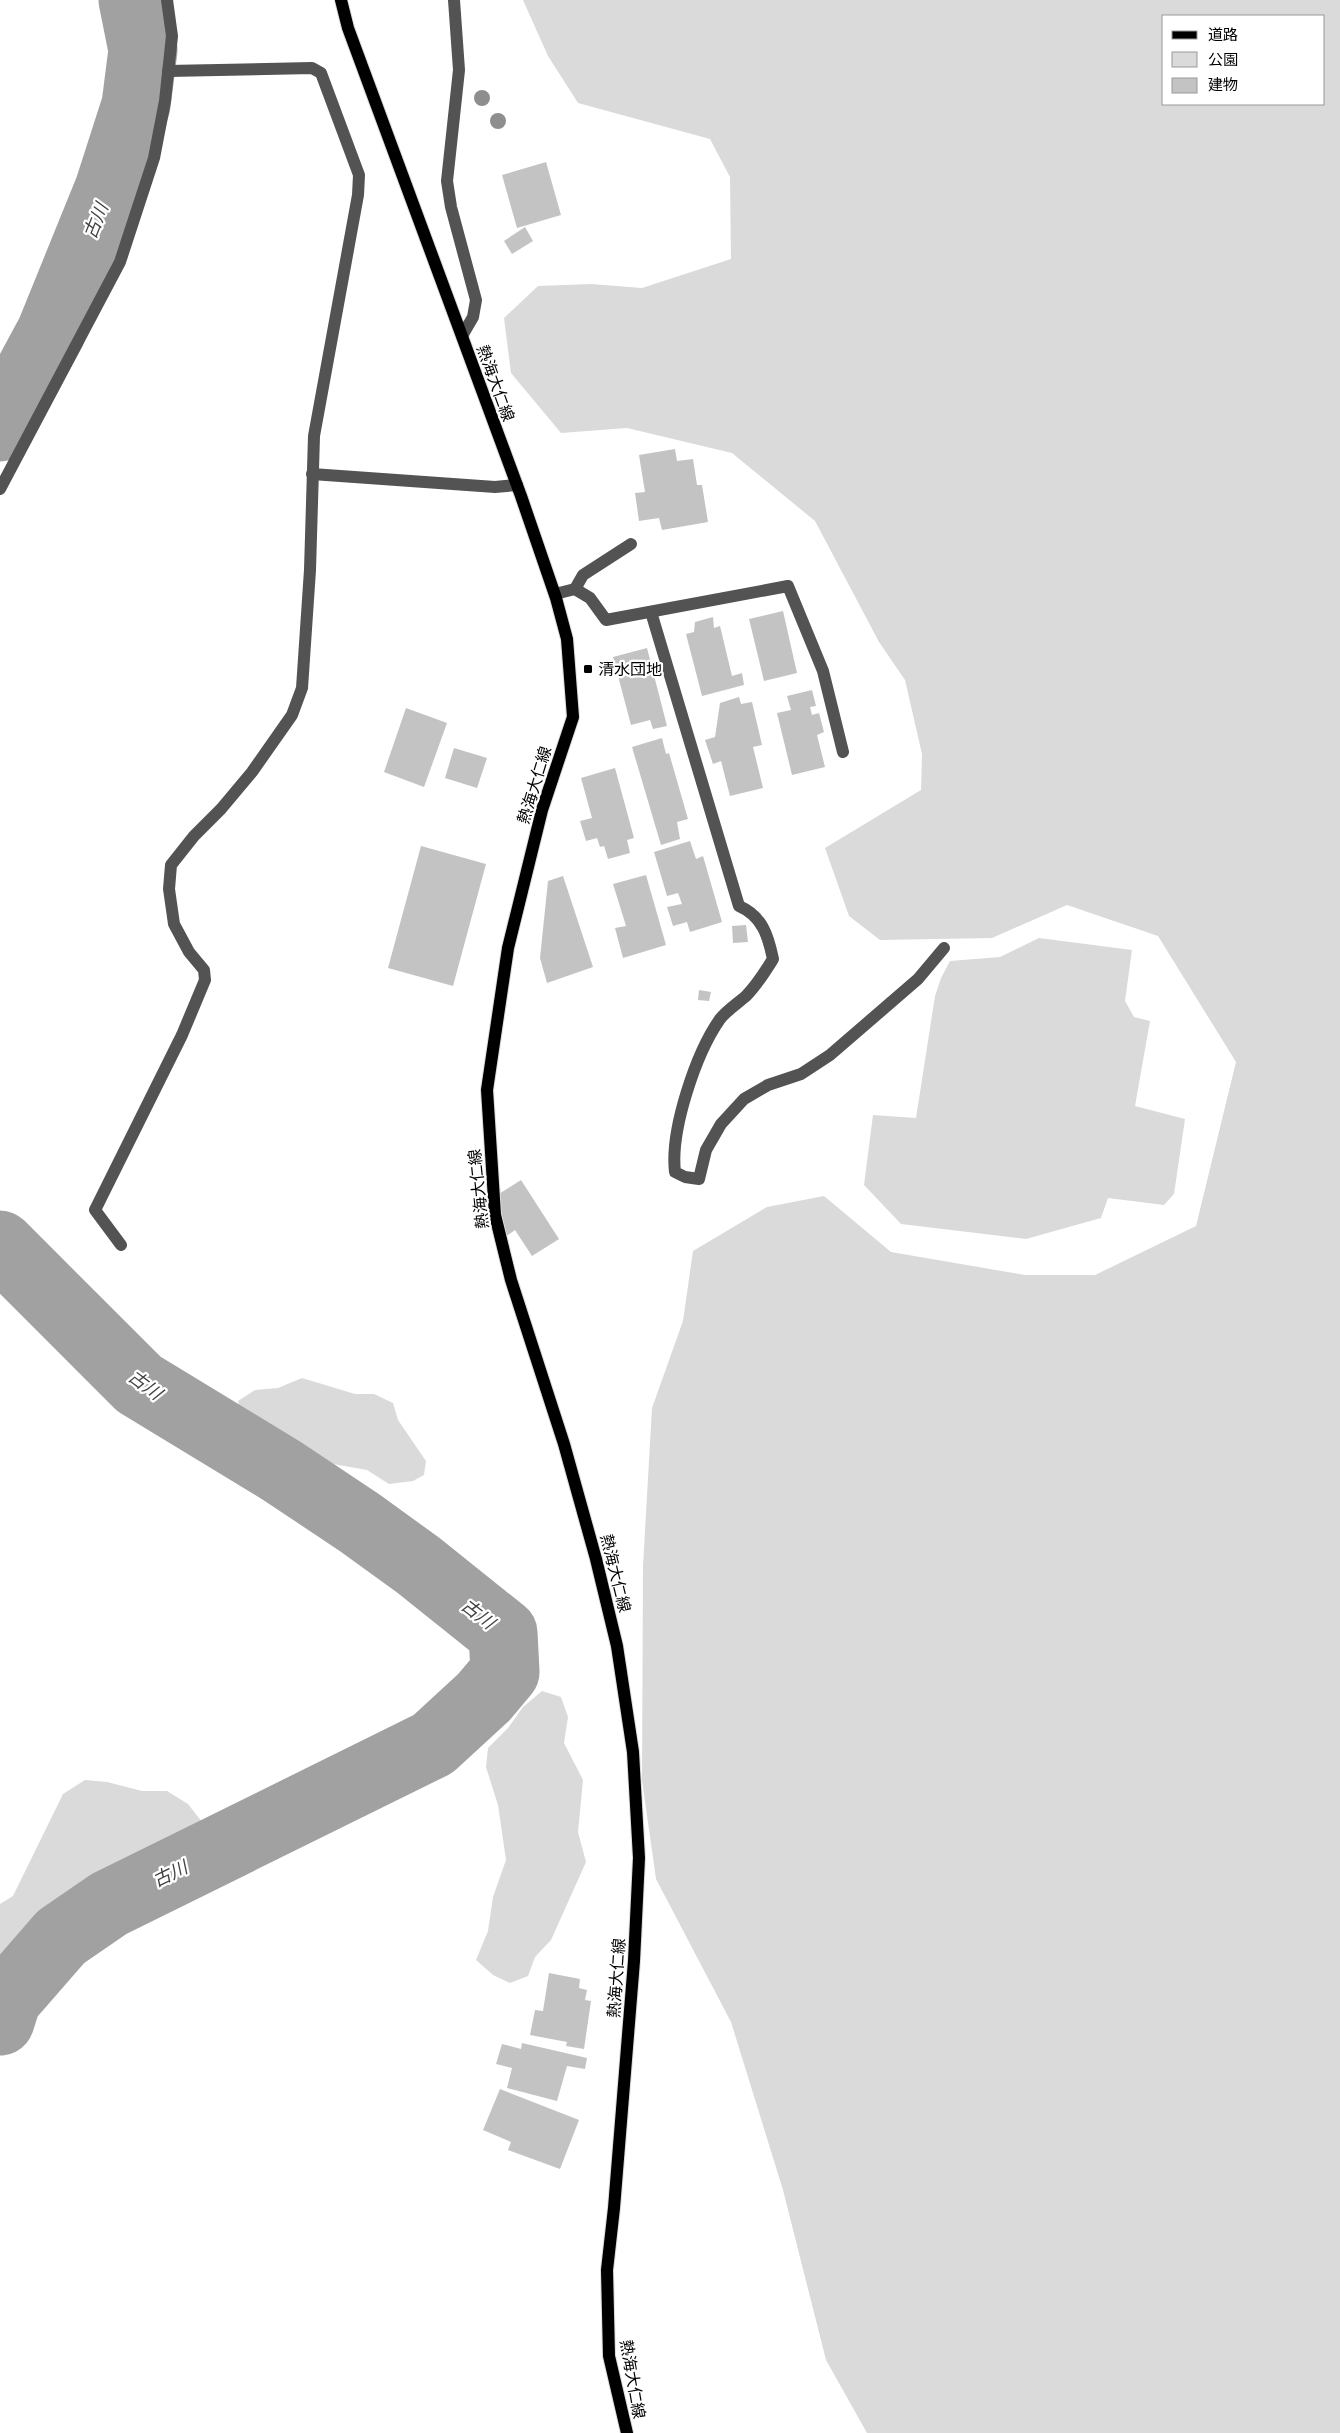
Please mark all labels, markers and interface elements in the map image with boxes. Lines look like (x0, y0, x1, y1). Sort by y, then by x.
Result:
legend (1162, 15, 1325, 105)
text: 道路 (1208, 25, 1238, 44)
text: 公園 (1208, 50, 1238, 69)
text: 建物 (1208, 75, 1238, 94)
water label: 古川 (78, 198, 114, 242)
street label: 熱海大仁線 (473, 342, 519, 424)
place label: 清水団地 (598, 659, 662, 679)
marker: 清水団地 (582, 663, 594, 675)
street label: 熱海大仁線 (513, 744, 555, 826)
street label: 熱海大仁線 (464, 1148, 492, 1230)
water label: 古川 (124, 1365, 168, 1406)
street label: 熱海大仁線 (597, 1532, 635, 1614)
water label: 古川 (457, 1593, 501, 1635)
water label: 古川 (149, 1854, 193, 1892)
street label: 熱海大仁線 (603, 1937, 629, 2019)
street label: 熱海大仁線 (616, 2338, 650, 2420)

